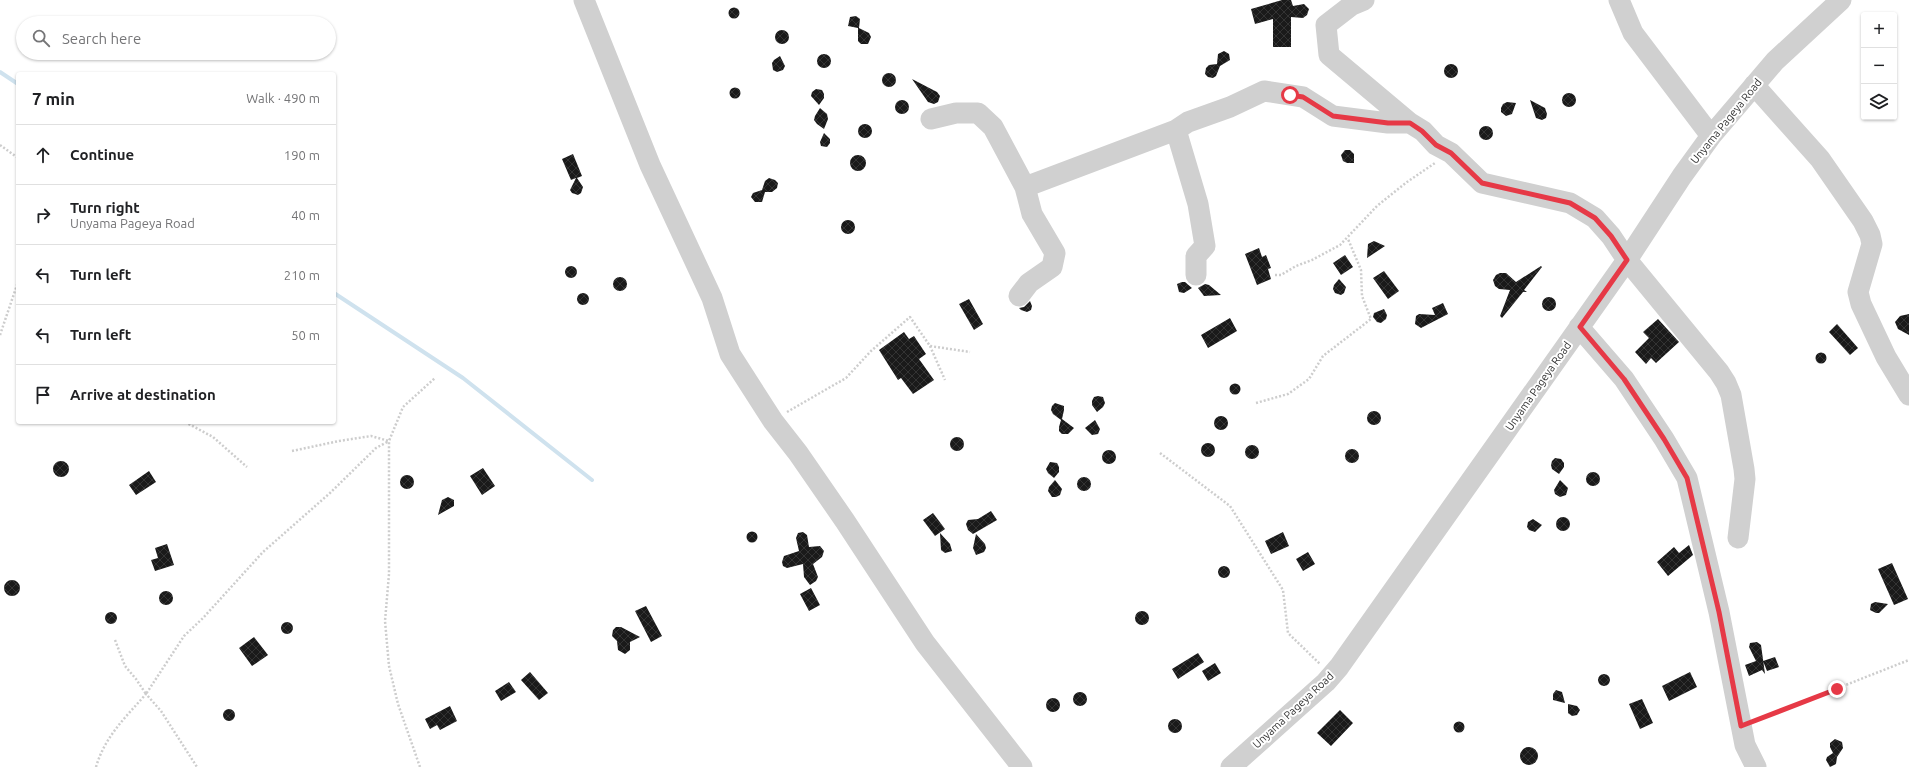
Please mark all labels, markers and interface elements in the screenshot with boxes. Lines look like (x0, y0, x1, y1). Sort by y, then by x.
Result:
map controls (1861, 12, 1897, 120)
button: + (1861, 12, 1897, 48)
search box (16, 16, 336, 60)
icon: search (30, 27, 52, 49)
text: Search here (62, 30, 141, 47)
button: − (1861, 48, 1897, 84)
street label: Unyama Pageya Road (1688, 76, 1764, 166)
button: layers (1861, 84, 1897, 120)
route start (1281, 86, 1299, 104)
text: 7 min (32, 89, 75, 108)
text: Walk · 490 m (246, 91, 320, 105)
icon: ahead (32, 144, 54, 166)
text: Continue (70, 146, 134, 163)
text: 190 m (284, 148, 320, 162)
text: Turn right (70, 199, 140, 216)
icon: right (32, 204, 54, 226)
text: 40 m (291, 208, 320, 222)
text: Unyama Pageya Road (70, 216, 195, 230)
icon: left (32, 264, 54, 286)
text: Turn left (70, 266, 131, 283)
text: 210 m (284, 268, 320, 282)
icon: left (32, 324, 54, 346)
text: Turn left (70, 326, 131, 343)
text: 50 m (291, 328, 320, 342)
street label: Unyama Pageya Road (1503, 339, 1573, 433)
icon: arrive (32, 384, 54, 406)
text: Arrive at destination (70, 386, 216, 403)
street label: Unyama Pageya Road (1250, 670, 1336, 750)
route end (1828, 680, 1846, 698)

